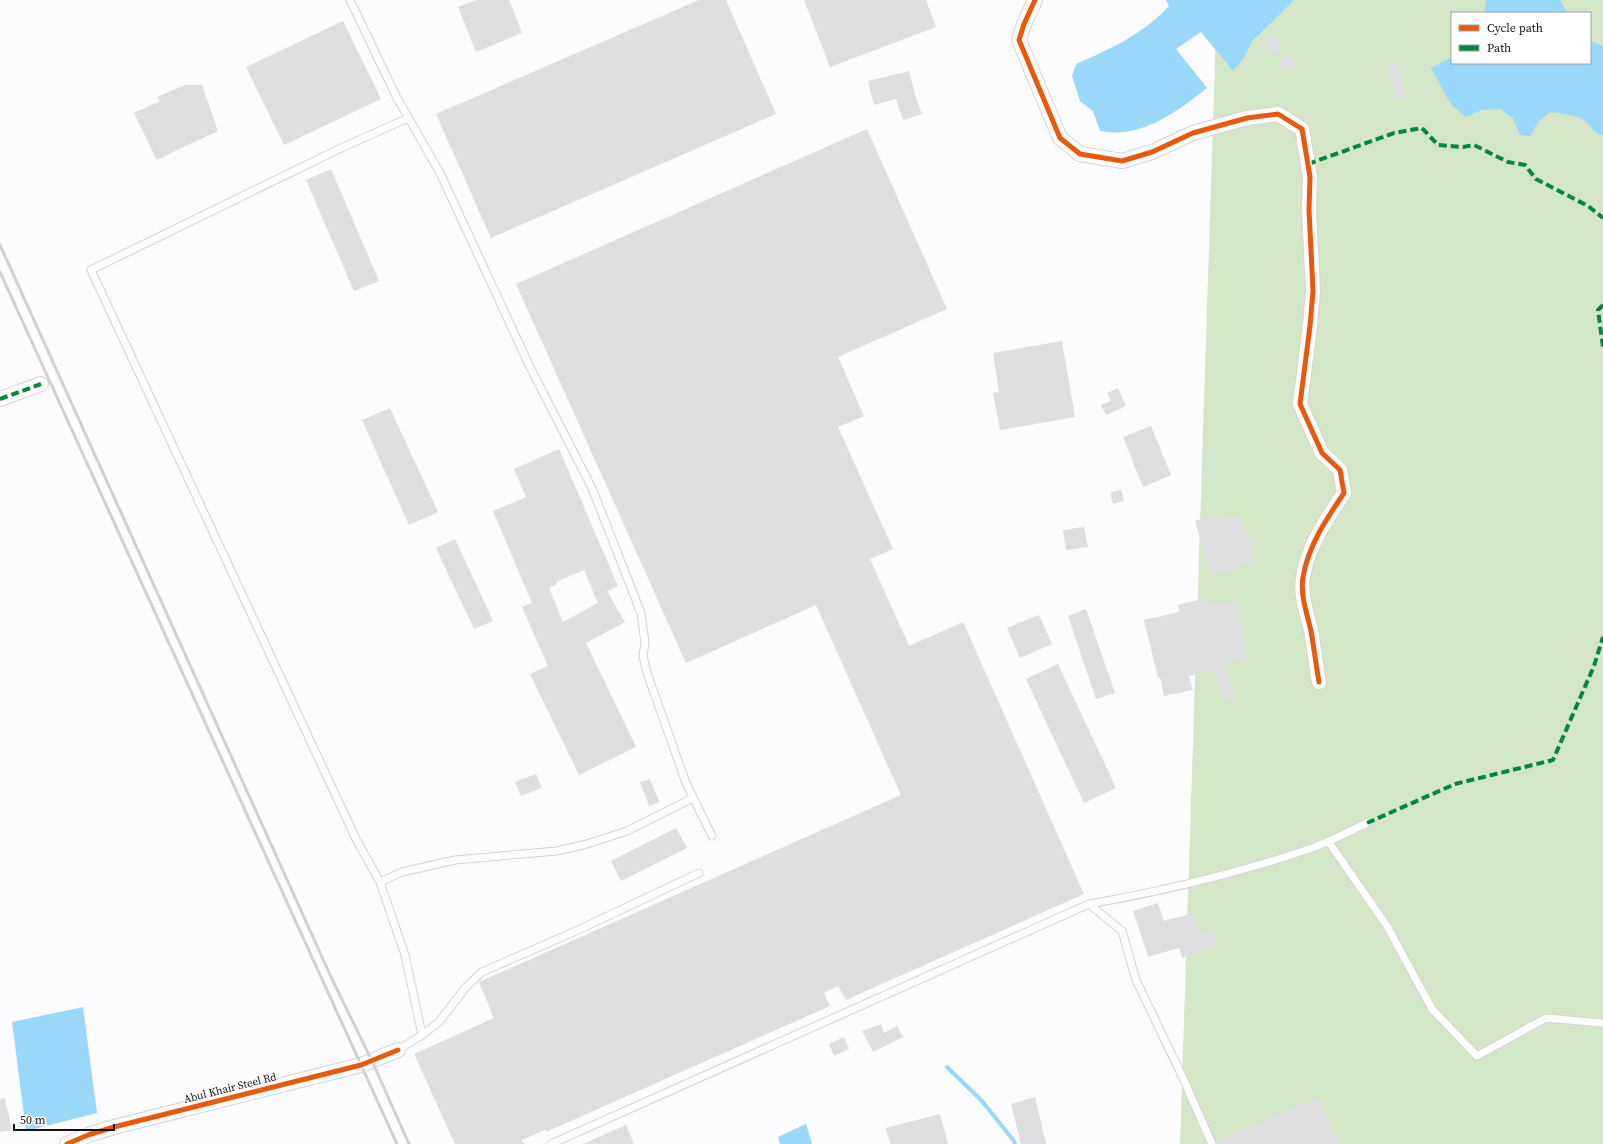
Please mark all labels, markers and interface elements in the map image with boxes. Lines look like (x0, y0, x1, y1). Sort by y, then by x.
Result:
legend (1451, 12, 1591, 64)
text: Cycle path (1487, 20, 1543, 36)
text: Path (1487, 40, 1511, 56)
street label: Abul Khair Steel Rd (182, 1069, 279, 1107)
scale bar (14, 1106, 114, 1132)
text: 50 m (20, 1112, 46, 1128)

